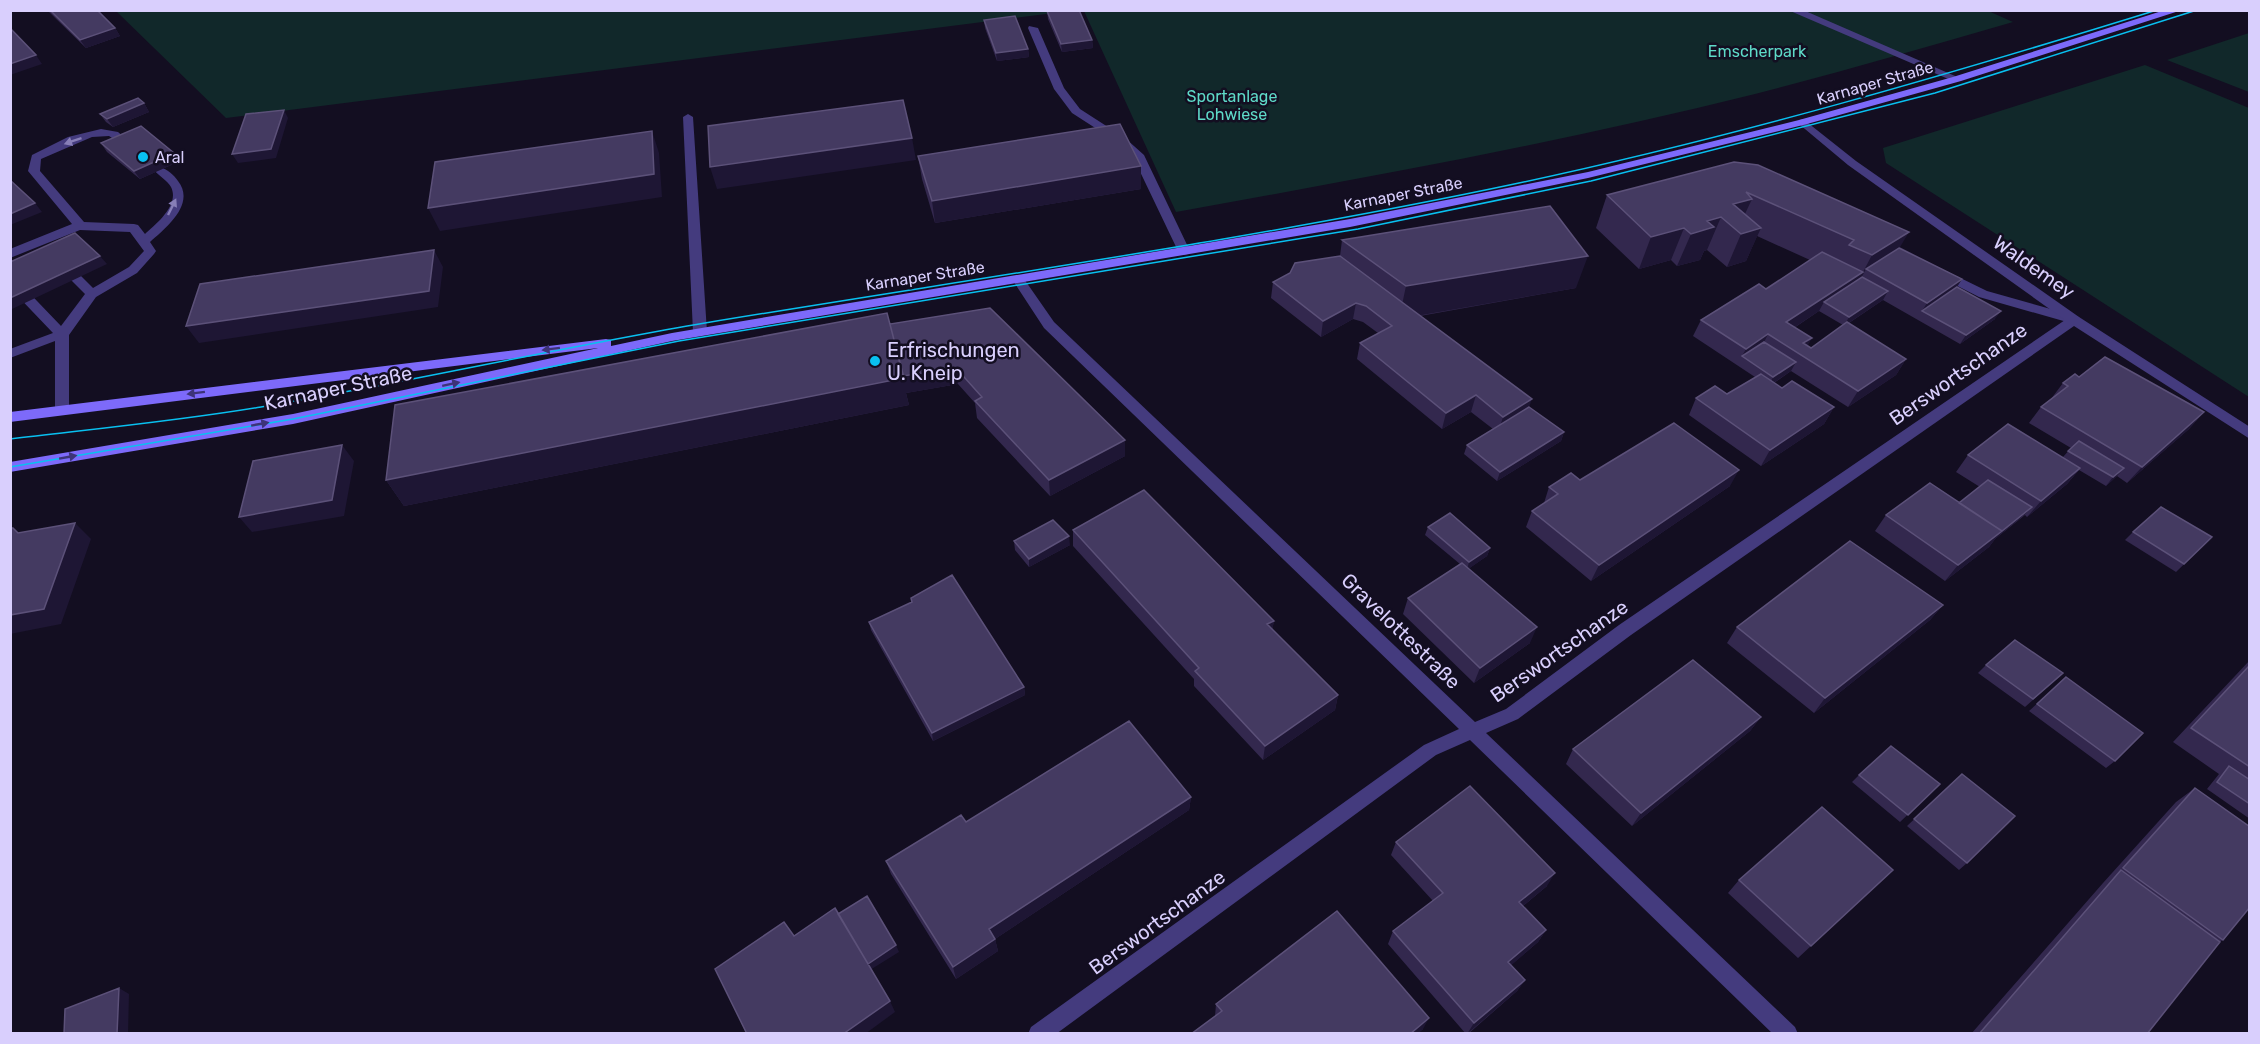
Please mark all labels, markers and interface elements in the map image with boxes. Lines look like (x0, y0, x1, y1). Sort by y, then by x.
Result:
park label: Emscherpark (1708, 42, 1807, 61)
street label: Karnaper Straße (1814, 57, 1936, 109)
park label: Sportanlage Lohwiese (1187, 87, 1277, 124)
one-way arrow (64, 136, 82, 146)
place label: Aral (155, 148, 184, 167)
marker: Aral (136, 150, 150, 164)
street label: Karnaper Straße (1342, 173, 1464, 215)
one-way arrow (168, 199, 177, 216)
street label: Waldemey (1989, 230, 2079, 304)
street label: Karnaper Straße (864, 257, 986, 295)
street label: Berswortschanze (1885, 318, 2031, 430)
place label: Erfrischungen U. Kneip (887, 338, 1020, 385)
one-way arrow (541, 344, 560, 353)
marker: Erfrischungen U. Kneip (868, 354, 882, 368)
street label: Karnaper Straße (262, 361, 414, 415)
one-way arrow (442, 379, 460, 389)
one-way arrow (186, 388, 205, 397)
one-way arrow (251, 419, 270, 428)
one-way arrow (59, 452, 78, 461)
street label: Gravelottestraße (1336, 568, 1466, 694)
street label: Berswortschanze (1486, 595, 1632, 707)
street label: Berswortschanze (1084, 865, 1230, 979)

